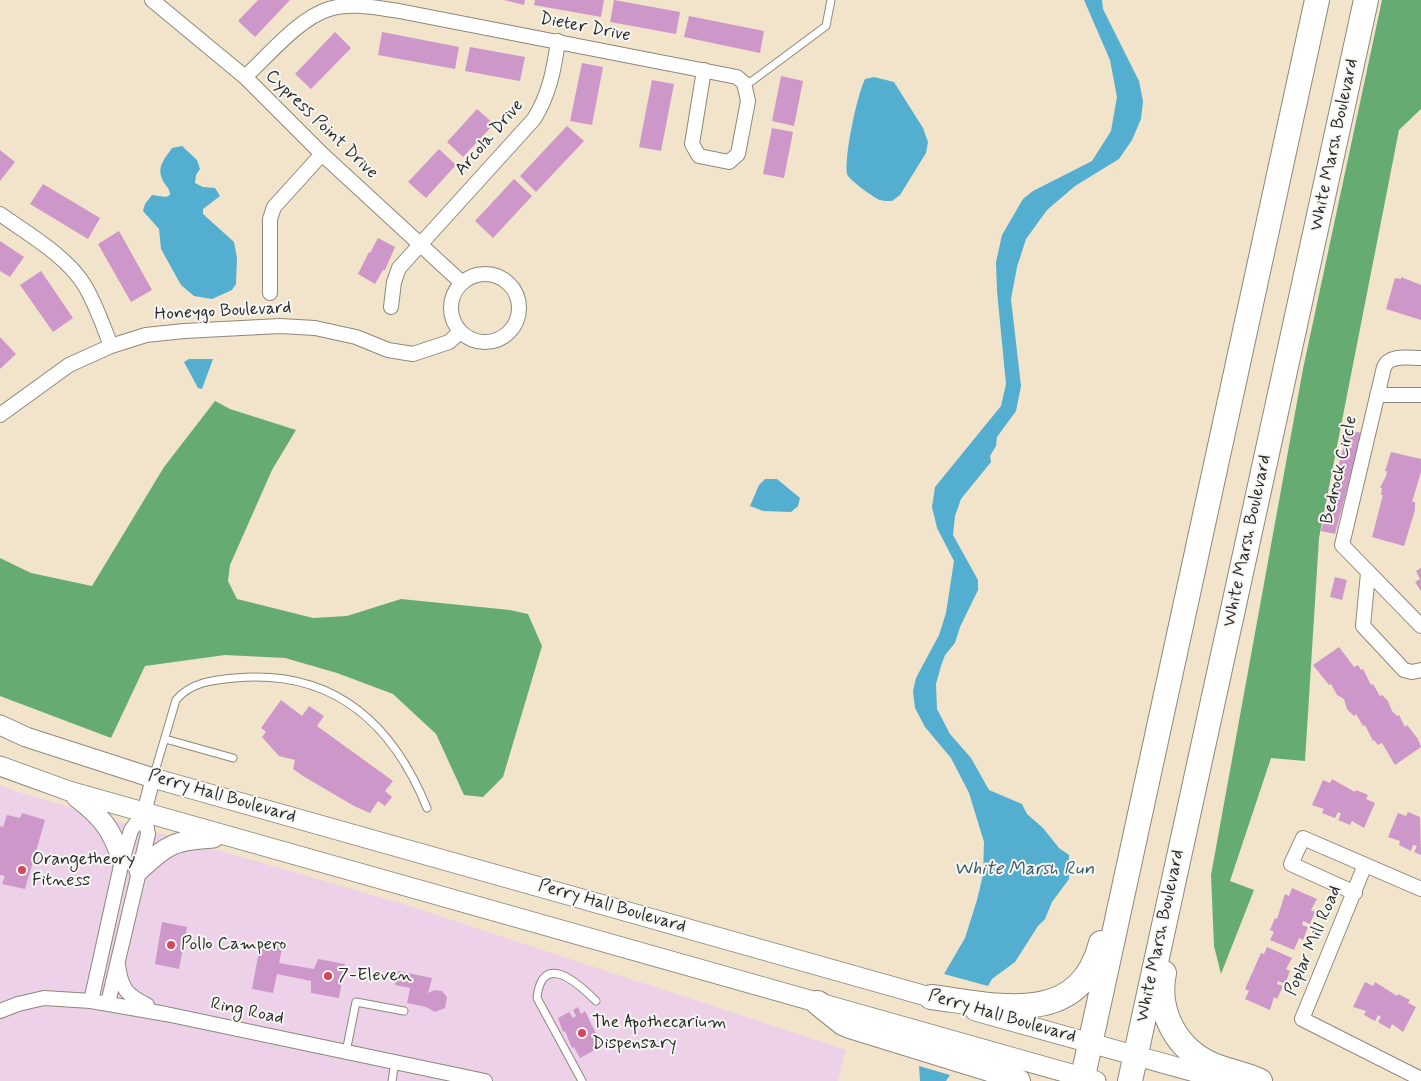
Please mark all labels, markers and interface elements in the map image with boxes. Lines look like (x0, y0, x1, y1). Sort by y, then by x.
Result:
street label: Dieter Drive (538, 9, 632, 47)
street label: White Marsh Boulevard (1306, 57, 1364, 233)
street label: Cypress Point Drive (260, 66, 382, 184)
street label: Arcola Drive (451, 96, 529, 180)
street label: Honeygo Boulevard (154, 298, 292, 326)
street label: Bedrock Circle (1317, 414, 1363, 526)
street label: White Marsh Boulevard (1219, 453, 1277, 629)
street label: Perry Hall Boulevard (146, 766, 298, 828)
street label: White Marsh Boulevard (1132, 848, 1190, 1024)
place label: Orangetheory Fitness (32, 849, 135, 892)
water label: White Marsh Run (954, 859, 1094, 881)
marker: Orangetheory Fitness (16, 864, 28, 876)
street label: Perry Hall Boulevard (536, 876, 688, 938)
street label: Poplar Mill Road (1281, 883, 1347, 999)
place label: Pollo Campero (181, 934, 286, 956)
marker: Pollo Campero (165, 939, 177, 951)
place label: 7-Eleven (338, 965, 412, 987)
marker: 7-Eleven (322, 970, 334, 982)
street label: Perry Hall Boulevard (926, 986, 1078, 1048)
street label: Ring Road (208, 994, 286, 1030)
place label: The Apothecarium Dispensary (592, 1012, 726, 1054)
marker: The Apothecarium Dispensary (576, 1027, 588, 1039)

